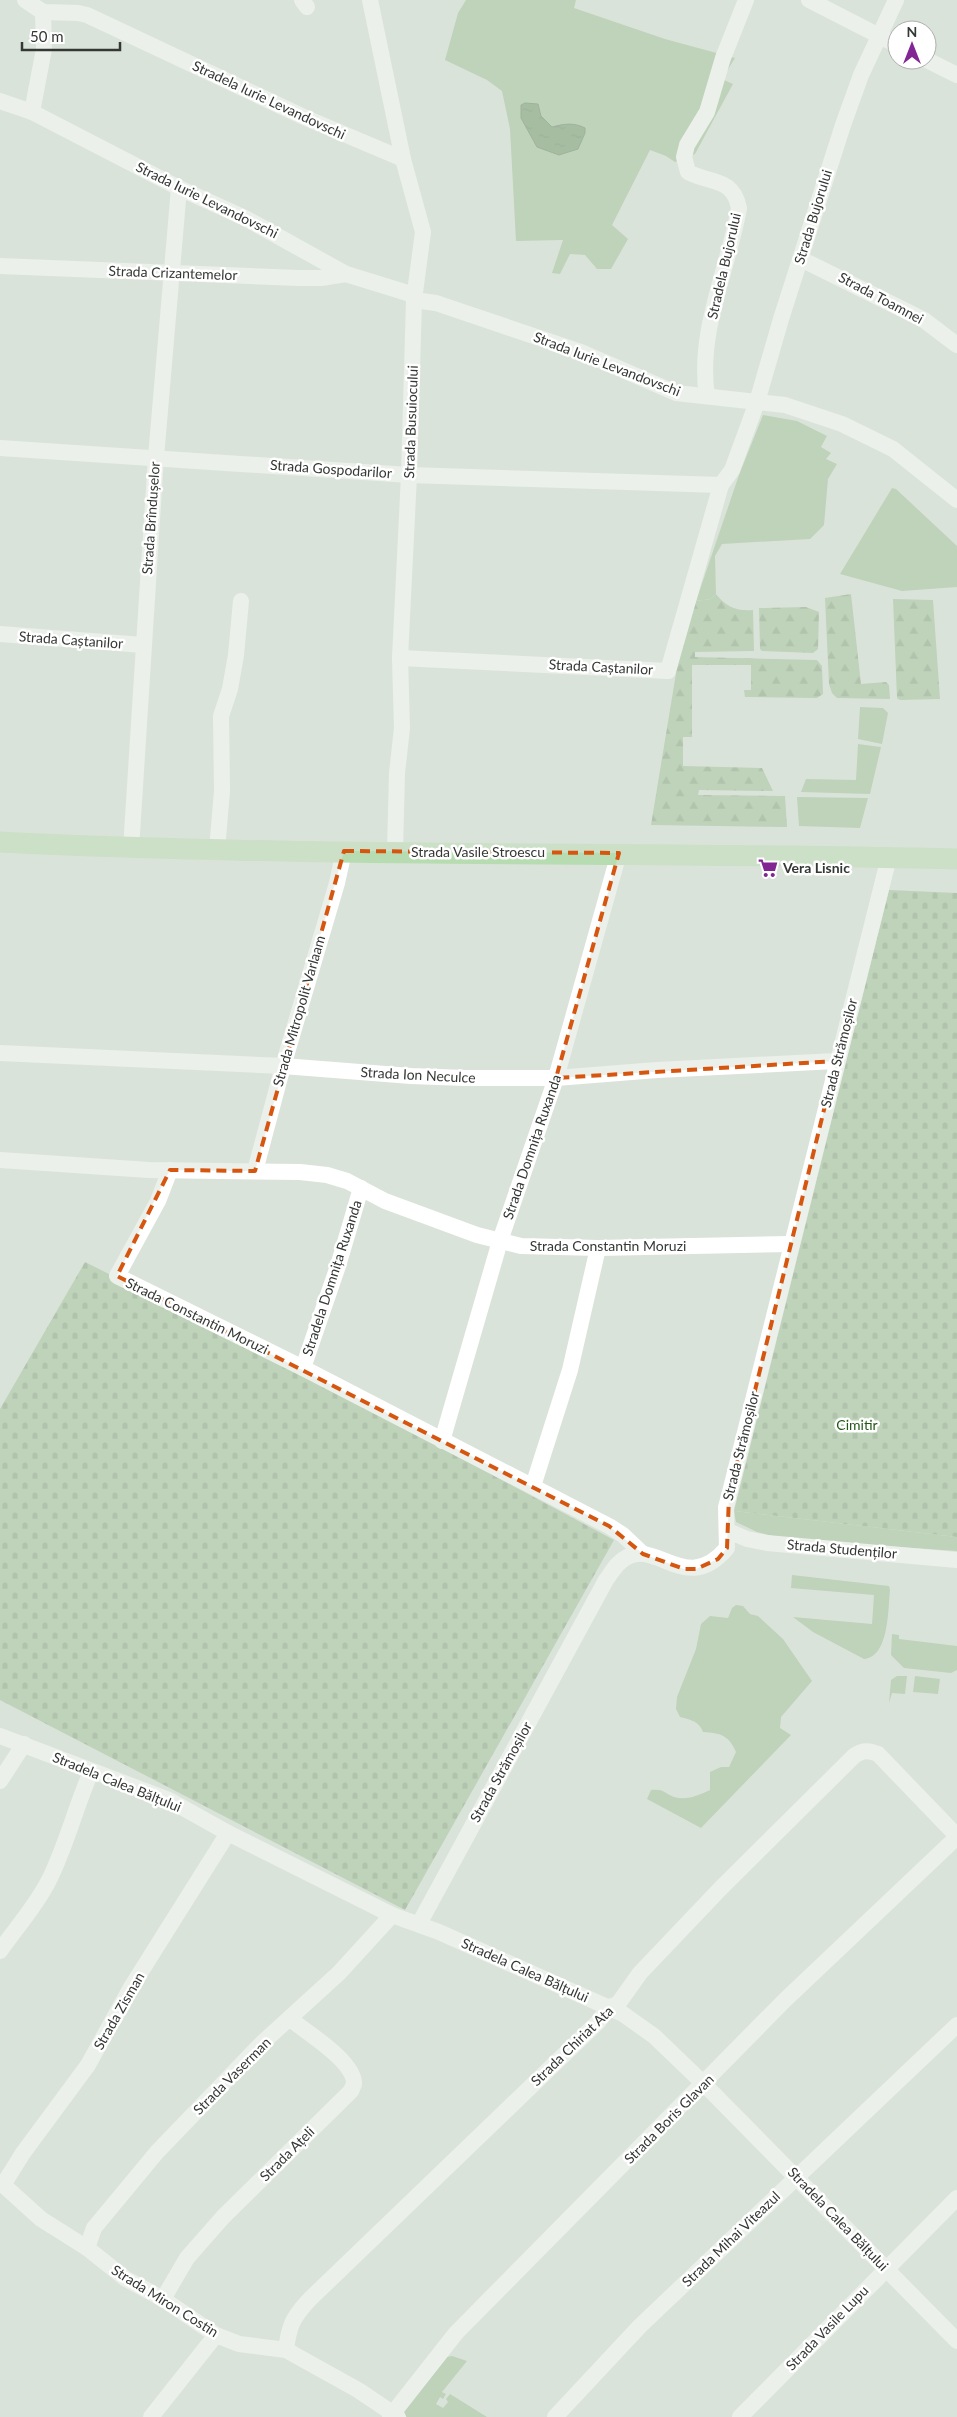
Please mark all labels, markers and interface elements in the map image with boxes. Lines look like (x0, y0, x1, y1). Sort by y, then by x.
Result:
scale bar (22, 20, 120, 52)
north arrow (887, 20, 937, 70)
text: N (907, 23, 917, 40)
text: 50 m (30, 27, 64, 45)
street label: Stradela Iurie Levandovschi (190, 57, 348, 142)
street label: Strada Iurie Levandovschi (133, 158, 281, 241)
street label: Strada Bujorului (790, 168, 835, 266)
street label: Stradela Bujorului (703, 211, 744, 321)
street label: Strada Crizantemelor (108, 262, 238, 283)
street label: Strada Toamnei (836, 268, 927, 327)
street label: Strada Iurie Levandovschi (531, 328, 683, 399)
street label: Strada Busuiocului (400, 365, 421, 479)
street label: Strada Gospodarilor (270, 456, 393, 481)
street label: Strada Brîndușelor (138, 461, 163, 575)
street label: Strada Caștanilor (18, 627, 124, 652)
street label: Strada Caștanilor (548, 655, 654, 678)
street label: Strada Vasile Stroescu (411, 843, 545, 860)
supermarket icon: Vera Lisnic (757, 857, 779, 879)
place label: Vera Lisnic (782, 859, 850, 876)
street label: Strada Mitropolit Varlaam (269, 933, 328, 1088)
street label: Strada Strămoșilor (817, 996, 860, 1109)
street label: Strada Ion Neculce (360, 1063, 476, 1086)
street label: Strada Domnița Ruxanda (499, 1072, 564, 1222)
street label: Stradela Domnița Ruxanda (298, 1198, 365, 1358)
street label: Strada Constantin Moruzi (530, 1237, 686, 1254)
street label: Strada Constantin Moruzi (123, 1274, 271, 1358)
street label: Strada Strămoșilor (719, 1389, 762, 1502)
park label: Cimitir (836, 1416, 878, 1433)
street label: Strada Studenților (786, 1535, 898, 1562)
street label: Strada Strămoșilor (466, 1719, 535, 1825)
street label: Stradela Calea Bălțului (50, 1748, 184, 1815)
street label: Stradela Calea Bălțului (459, 1934, 591, 2005)
street label: Strada Zisman (90, 1969, 148, 2053)
street label: Strada Chiriat Ata (527, 2002, 616, 2089)
street label: Strada Vaserman (189, 2033, 274, 2118)
street label: Strada Boris Glavan (620, 2070, 717, 2167)
street label: Strada Ațeli (256, 2123, 317, 2184)
street label: Stradela Calea Bălțului (785, 2163, 892, 2274)
street label: Strada Mihai Viteazul (678, 2187, 783, 2290)
street label: Strada Miron Costin (109, 2261, 222, 2340)
street label: Strada Vasile Lupu (782, 2282, 871, 2374)

